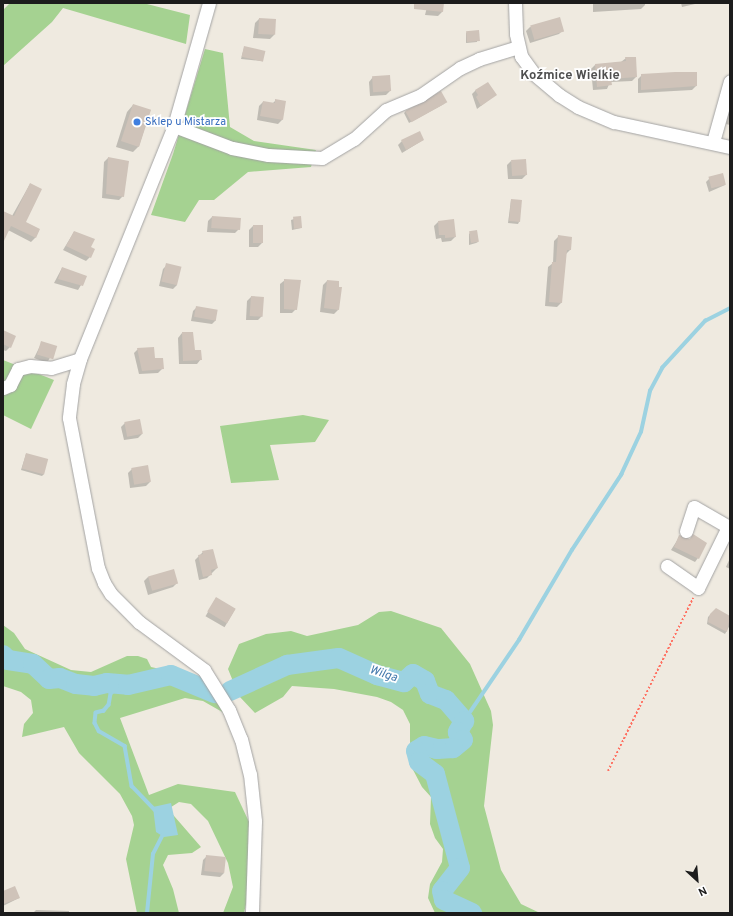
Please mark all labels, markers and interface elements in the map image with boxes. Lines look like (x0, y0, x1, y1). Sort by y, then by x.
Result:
district label: Koźmice Wielkie (520, 68, 620, 84)
place label: Sklep u Mistarza (145, 115, 226, 129)
marker: Sklep u Mistarza (132, 117, 142, 127)
water label: Wilga (367, 664, 399, 686)
north arrow (677, 860, 717, 900)
text: N (696, 883, 709, 899)

